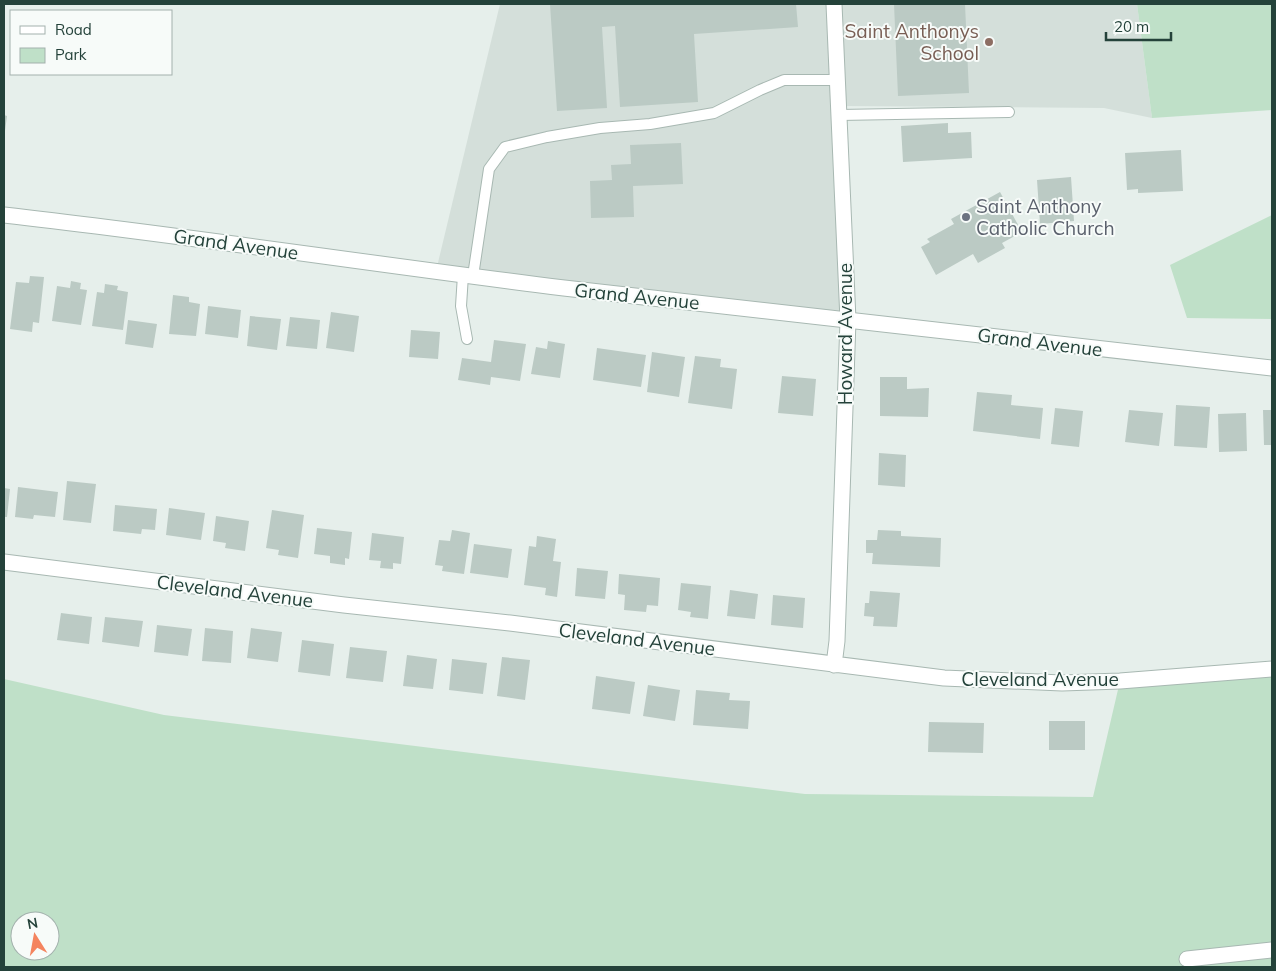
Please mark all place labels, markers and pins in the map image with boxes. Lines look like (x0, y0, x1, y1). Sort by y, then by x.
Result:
place label: Saint Anthonys School (844, 19, 979, 65)
marker: Saint Anthonys School (983, 36, 995, 48)
place label: Saint Anthony Catholic Church (976, 194, 1115, 240)
marker: Saint Anthony Catholic Church (960, 211, 972, 223)

